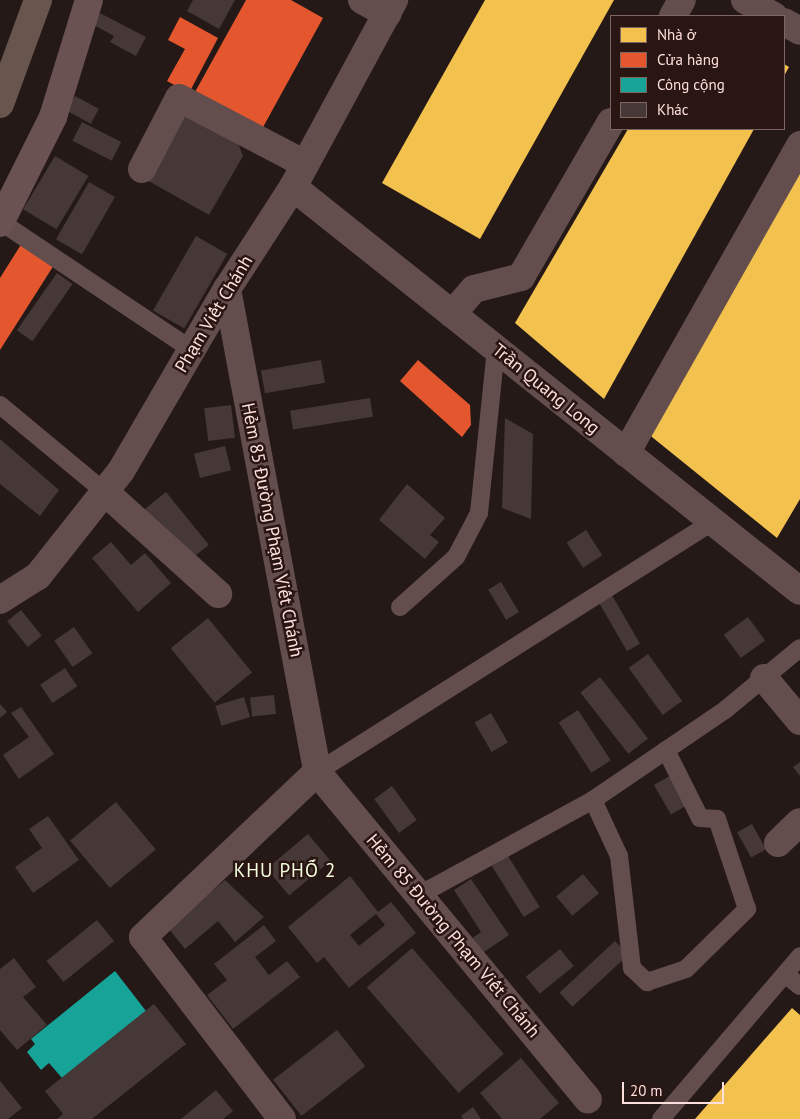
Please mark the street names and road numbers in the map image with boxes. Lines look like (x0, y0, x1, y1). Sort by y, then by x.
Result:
street label: Phạm Viết Chánh (170, 251, 258, 377)
street label: Trần Quang Long (488, 339, 604, 439)
street label: Hẻm 85 Đường Phạm Viết Chánh (237, 401, 307, 659)
street label: Hẻm 85 Đường Phạm Viết Chánh (361, 830, 545, 1042)

